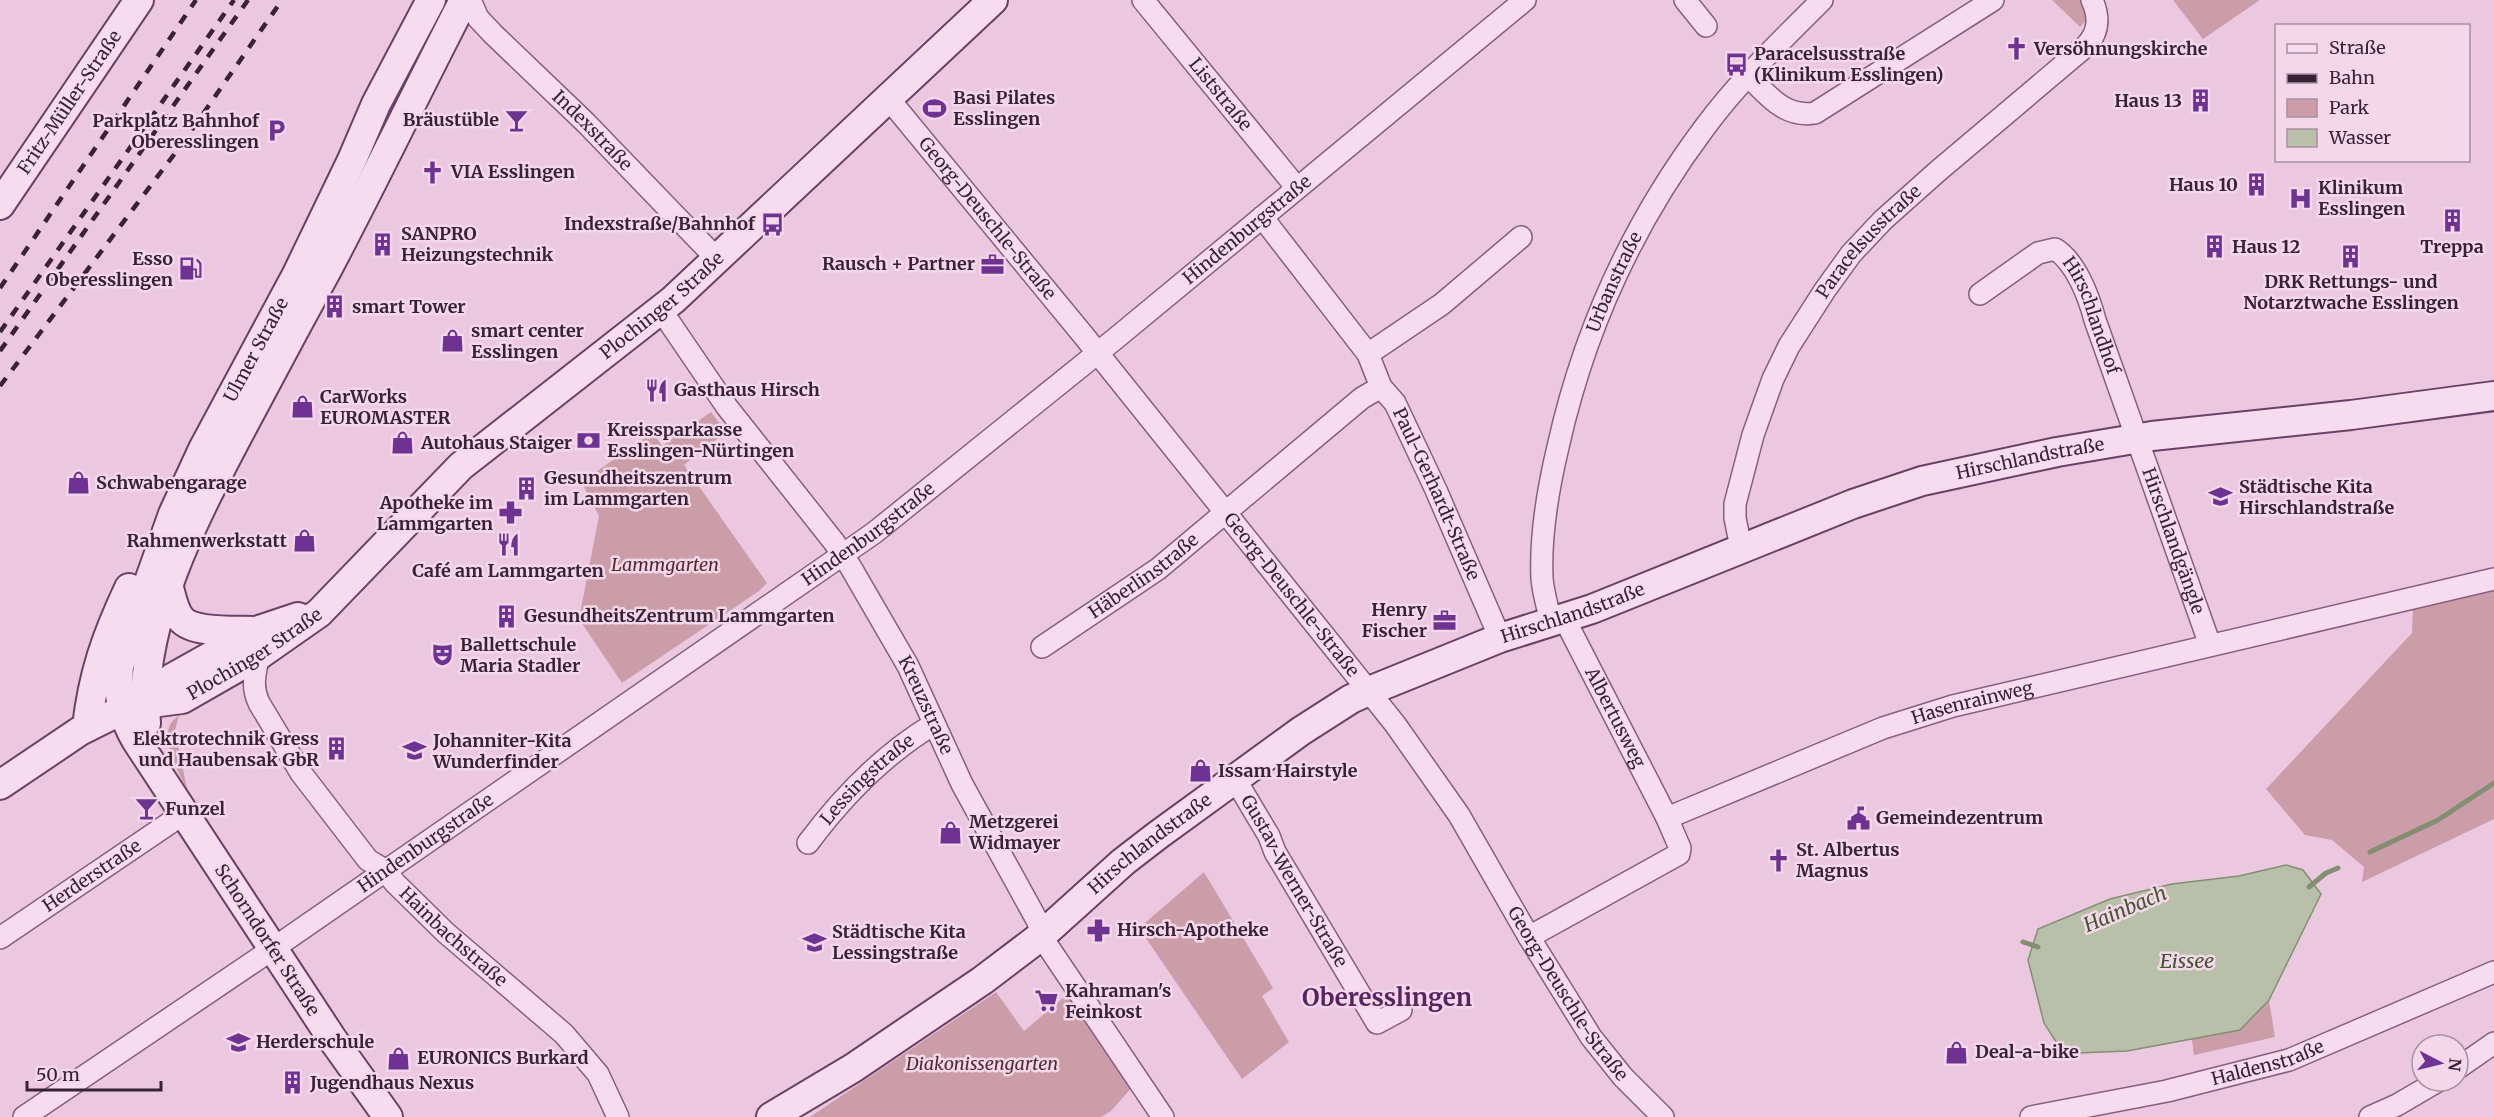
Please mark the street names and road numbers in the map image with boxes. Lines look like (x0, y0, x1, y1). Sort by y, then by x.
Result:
street label: Fritz-Müller-Straße (12, 26, 126, 179)
street label: Liststraße (1184, 53, 1257, 135)
street label: Indexstraße (548, 85, 638, 175)
street label: Georg-Deuschle-Straße (914, 132, 1061, 304)
street label: Hindenburgstraße (1178, 170, 1316, 289)
street label: Paracelsusstraße (1811, 180, 1926, 302)
street label: Urbanstraße (1581, 227, 1647, 336)
street label: Plochinger Straße (595, 246, 728, 364)
street label: Hirschlandhof (2058, 252, 2126, 378)
street label: Ulmer Straße (218, 294, 293, 406)
street label: Paul-Gerhardt-Straße (1388, 404, 1486, 584)
street label: Hirschlandstraße (1954, 432, 2106, 484)
street label: Hirschlandgängle (2137, 464, 2210, 617)
street label: Hindenburgstraße (797, 477, 939, 591)
street label: Georg-Deuschle-Straße (1219, 508, 1365, 681)
street label: Häberlinstraße (1084, 528, 1203, 623)
street label: Hirschlandstraße (1498, 577, 1648, 648)
street label: Plochinger Straße (183, 603, 326, 705)
street label: Kreuzstraße (893, 651, 959, 758)
street label: Albertusweg (1580, 662, 1651, 771)
street label: Hasenrainweg (1908, 676, 2035, 729)
street label: Lessingstraße (815, 729, 918, 829)
street label: Hindenburgstraße (353, 788, 497, 898)
street label: Hirschlandstraße (1083, 788, 1216, 899)
street label: Gustav-Werner-Straße (1236, 790, 1353, 971)
street label: Herderstraße (38, 834, 145, 917)
street label: Schorndorfer Straße (210, 859, 325, 1020)
street label: Hainbachstraße (395, 882, 512, 991)
street label: Georg-Deuschle-Straße (1503, 902, 1633, 1085)
street label: Haldenstraße (2209, 1034, 2327, 1090)

